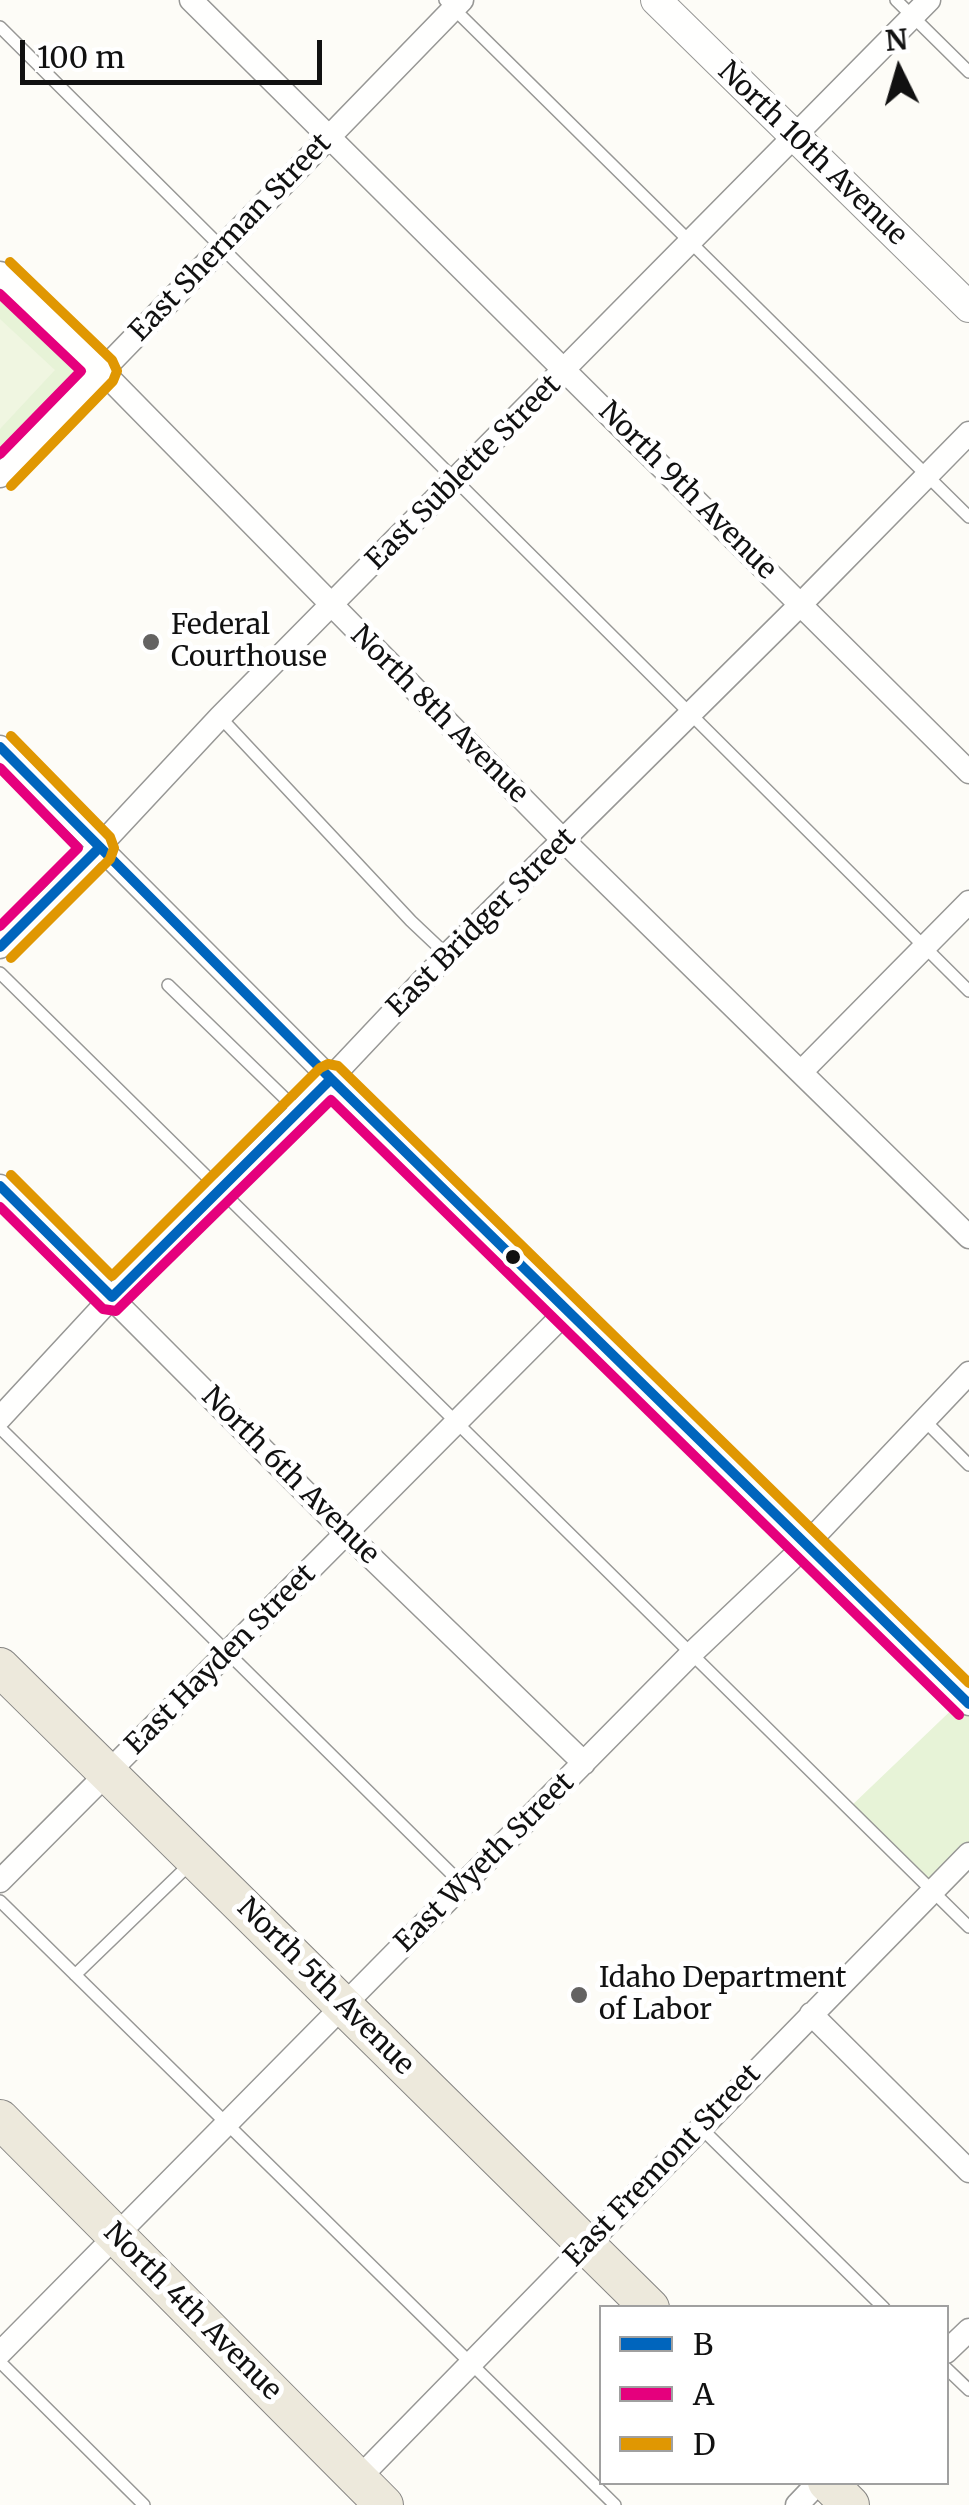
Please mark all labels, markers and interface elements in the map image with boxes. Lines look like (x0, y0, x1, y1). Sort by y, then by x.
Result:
scale bar (25, 20, 328, 82)
north arrow (849, 20, 949, 120)
text: N (884, 21, 909, 59)
text: 100 m (37, 38, 125, 76)
street label: North 10th Avenue (710, 55, 914, 253)
street label: East Sherman Street (123, 127, 339, 349)
street label: East Sublette Street (360, 369, 568, 577)
street label: North 9th Avenue (591, 395, 783, 587)
place label: Federal Courthouse (171, 609, 327, 675)
street label: North 8th Avenue (343, 619, 535, 811)
marker: Federal Courthouse (140, 631, 162, 653)
street label: East Bridger Street (381, 822, 583, 1024)
unlabelled marker (503, 1247, 523, 1267)
street label: North 6th Avenue (194, 1380, 386, 1572)
street label: East Hayden Street (119, 1558, 323, 1762)
street label: East Wyeth Street (389, 1767, 581, 1959)
street label: North 5th Avenue (230, 1892, 420, 2082)
place label: Idaho Department of Labor (599, 1962, 846, 2028)
marker: Idaho Department of Labor (568, 1984, 590, 2006)
street label: East Fremont Street (558, 2058, 768, 2274)
street label: North 4th Avenue (96, 2216, 288, 2408)
legend (599, 2305, 949, 2485)
text: B (693, 2325, 713, 2363)
text: A (693, 2375, 714, 2413)
text: D (693, 2425, 716, 2463)

